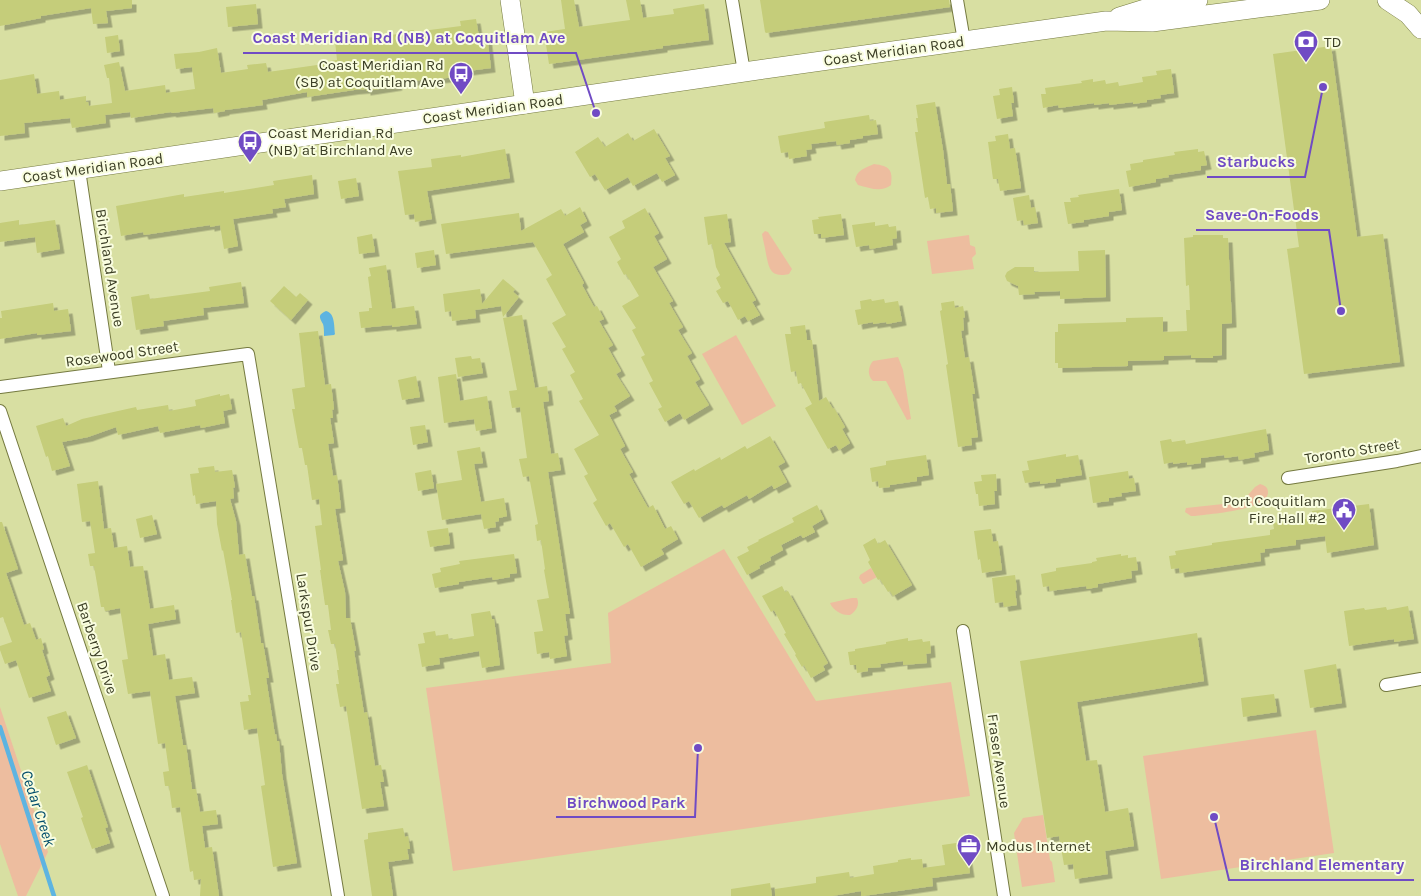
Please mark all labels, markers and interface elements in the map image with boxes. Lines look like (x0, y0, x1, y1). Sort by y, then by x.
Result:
callout: Coast Meridian Rd (NB) at Coquitlam Ave (243, 22, 576, 53)
text: Coast Meridian Rd (NB) at Coquitlam Ave (253, 28, 565, 47)
bank icon: TD (1293, 29, 1319, 63)
street label: Coast Meridian Road (823, 32, 965, 70)
place label: TD (1324, 33, 1341, 51)
place label: Coast Meridian Rd (SB) at Coquitlam Ave (295, 56, 444, 91)
bus stop icon: Coast Meridian Rd (SB) at Coquitlam Ave (448, 61, 474, 95)
street label: Coast Meridian Road (422, 90, 564, 128)
place label: Coast Meridian Rd (NB) at Birchland Ave (268, 124, 413, 159)
bus stop icon: Coast Meridian Rd (NB) at Birchland Ave (237, 129, 263, 163)
callout: Starbucks (1207, 146, 1305, 177)
street label: Coast Meridian Road (22, 149, 164, 187)
text: Starbucks (1217, 152, 1295, 171)
callout: Save-On-Foods (1196, 199, 1329, 230)
text: Save-On-Foods (1205, 205, 1319, 224)
street label: Birchland Avenue (92, 208, 128, 328)
street label: Rosewood Street (64, 337, 180, 371)
street label: Toronto Street (1303, 435, 1401, 467)
place label: Port Coquitlam Fire Hall #2 (1223, 492, 1326, 527)
public building icon: Port Coquitlam Fire Hall #2 (1331, 497, 1357, 531)
street label: Larkspur Drive (292, 572, 326, 672)
street label: Barberry Drive (73, 600, 121, 696)
street label: Fraser Avenue (983, 712, 1015, 810)
water label: Cedar Creek (17, 768, 60, 850)
callout: Birchwood Park (556, 786, 695, 817)
text: Birchwood Park (567, 793, 686, 812)
office icon: Modus Internet (956, 833, 982, 867)
place label: Modus Internet (986, 837, 1091, 855)
callout: Birchland Elementary (1229, 849, 1414, 880)
text: Birchland Elementary (1240, 855, 1404, 874)

